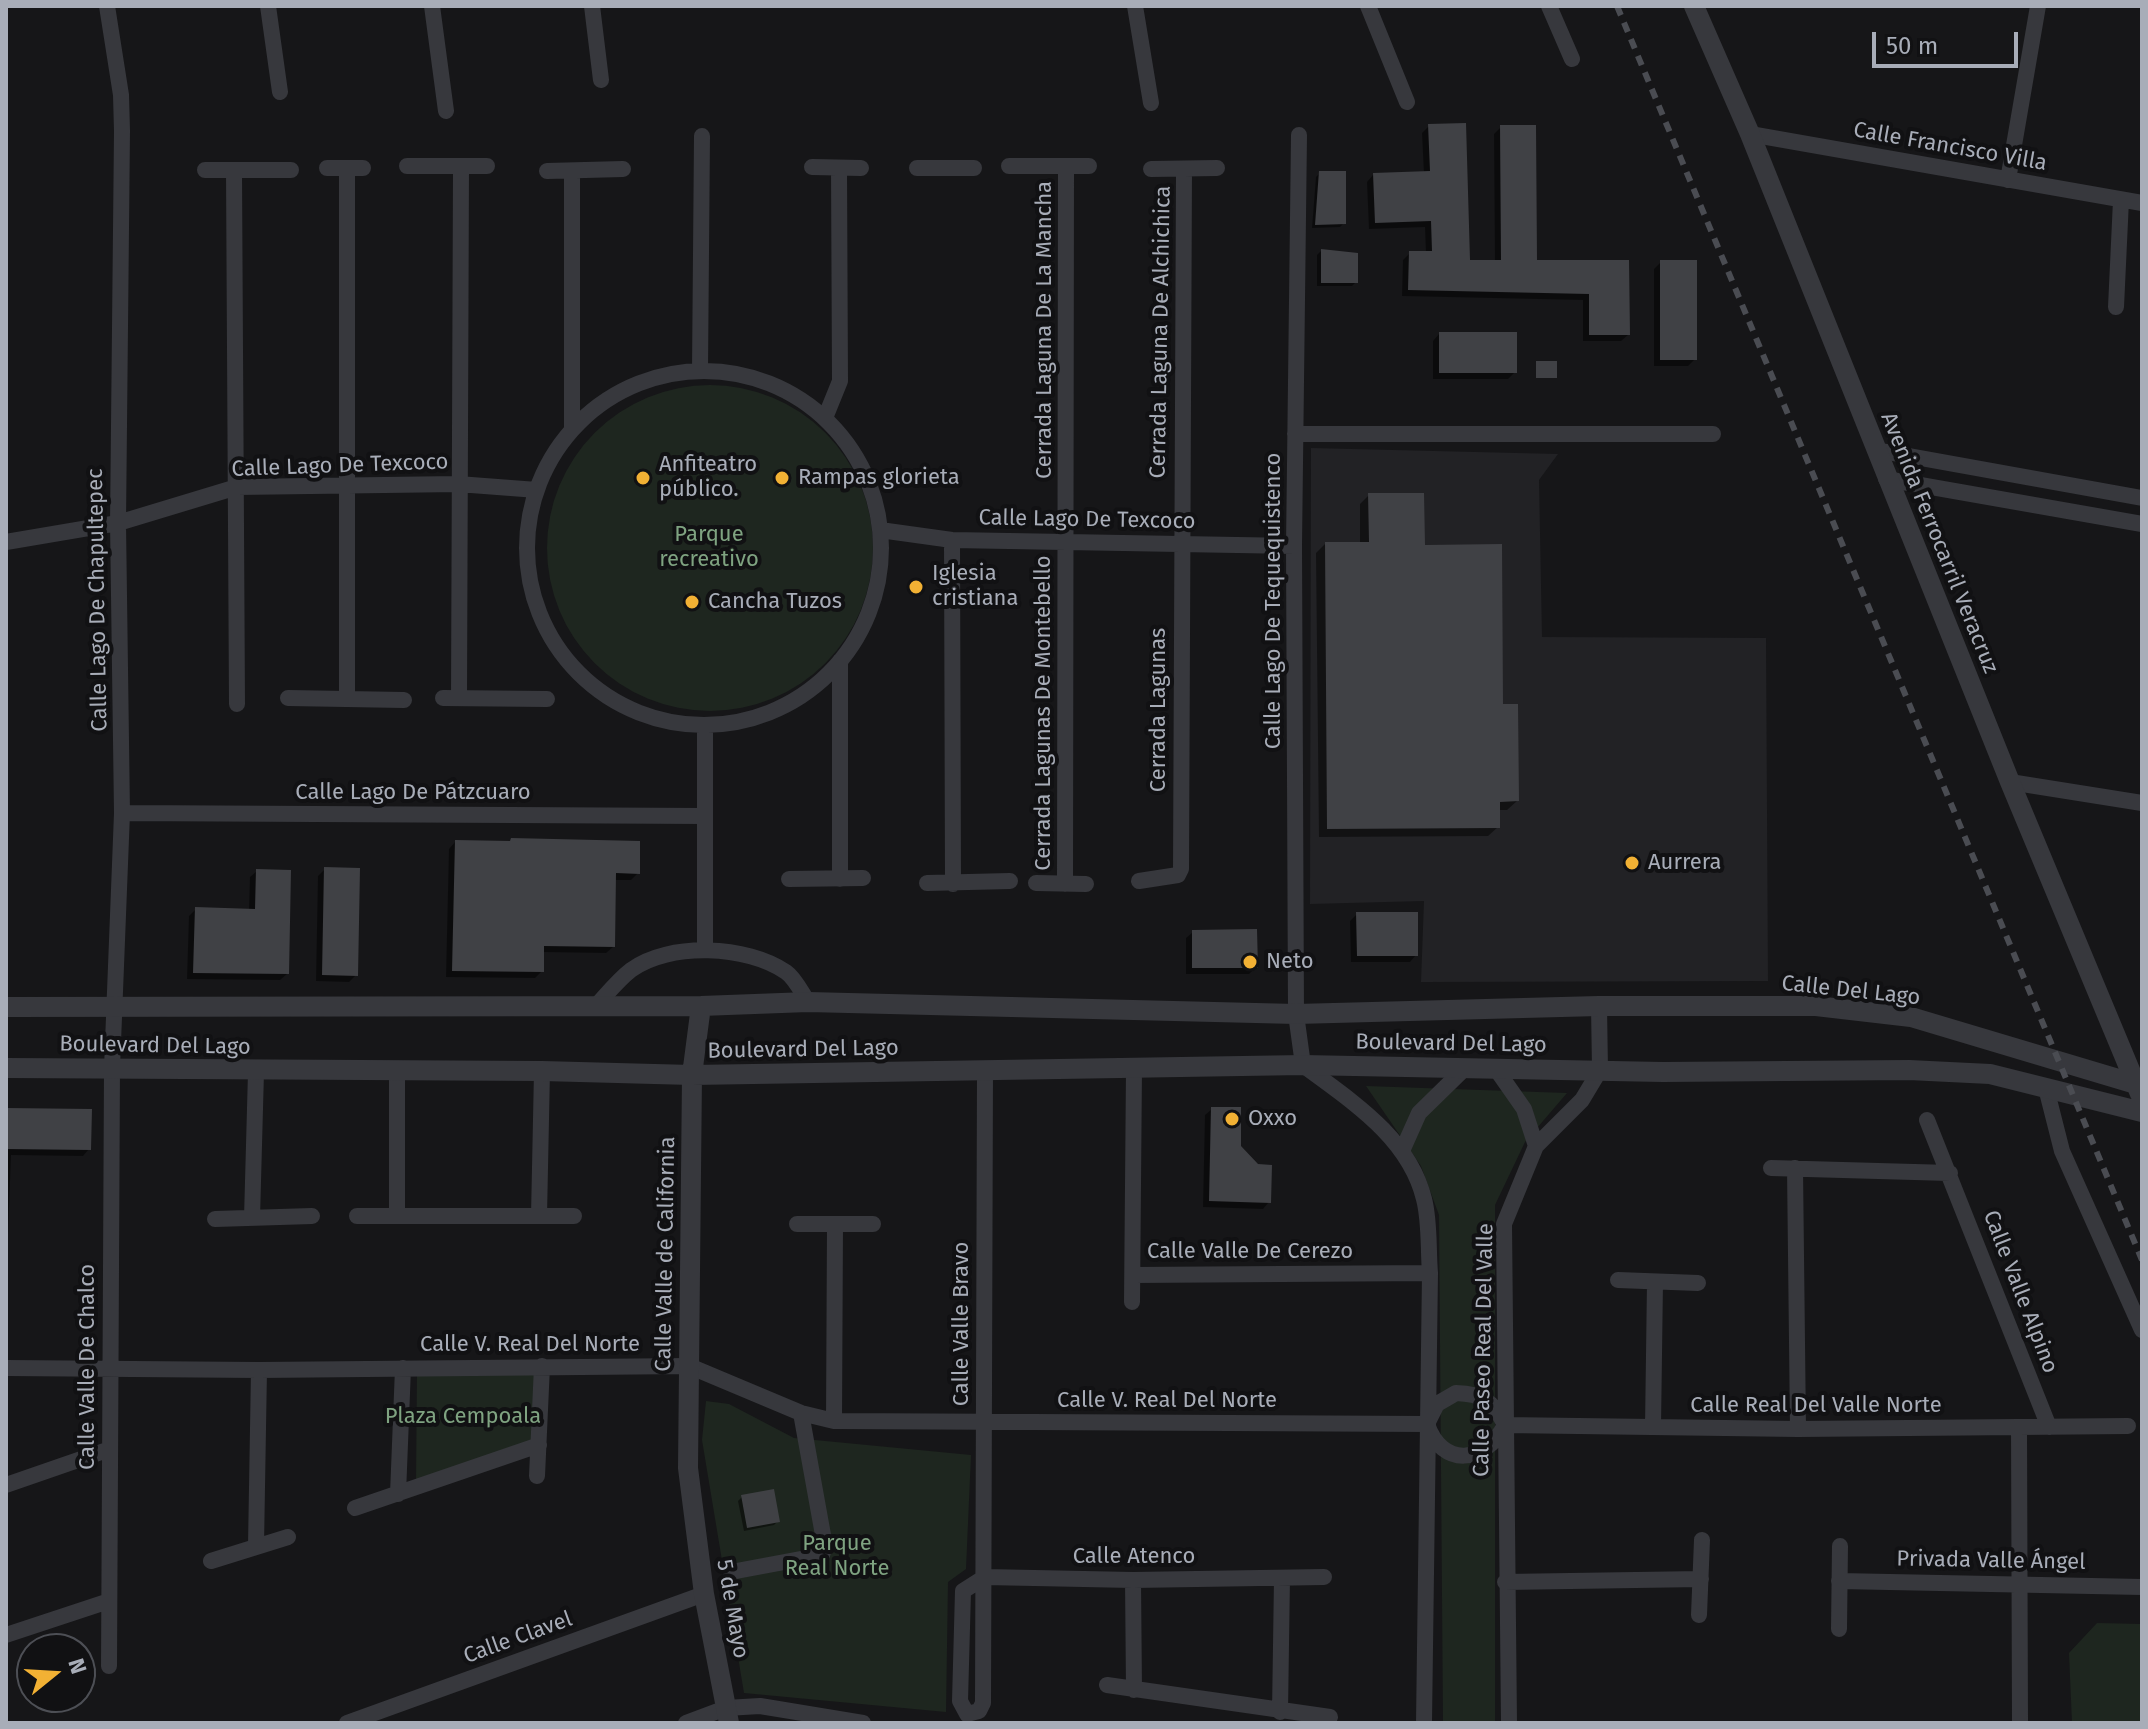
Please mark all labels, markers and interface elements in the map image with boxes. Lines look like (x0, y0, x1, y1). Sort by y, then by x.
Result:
scale bar (1876, 16, 2022, 66)
text: 50 m (1886, 32, 1938, 60)
street label: Calle Francisco Villa (1851, 117, 2049, 177)
street label: Cerrada Laguna De La Mancha (1032, 181, 1058, 479)
street label: Cerrada Laguna De Alchichica (1145, 185, 1177, 479)
street label: Avenida Ferrocarril Veracruz (1874, 409, 2004, 677)
street label: Calle Lago De Texcoco (231, 449, 449, 483)
place label: Anfiteatro público. (659, 452, 757, 504)
street label: Calle Lago De Tequequistenco (1261, 453, 1287, 749)
place label: Rampas glorieta (798, 465, 960, 491)
street label: Calle Lago De Chapultepec (83, 468, 113, 732)
marker: Anfiteatro público. (634, 469, 652, 487)
marker: Rampas glorieta (773, 469, 791, 487)
street label: Calle Lago De Texcoco (978, 505, 1196, 535)
park label: Parque recreativo (659, 522, 759, 574)
street label: Cerrada Lagunas De Montebello (1031, 555, 1057, 871)
place label: Iglesia cristiana (932, 561, 1018, 612)
marker: Iglesia cristiana (907, 578, 925, 596)
place label: Cancha Tuzos (708, 589, 842, 615)
marker: Cancha Tuzos (683, 593, 701, 611)
street label: Cerrada Lagunas (1146, 628, 1172, 792)
street label: Calle Lago De Pátzcuaro (295, 780, 531, 806)
place label: Aurrera (1648, 850, 1721, 876)
marker: Aurrera (1623, 854, 1641, 872)
place label: Neto (1266, 949, 1313, 975)
marker: Neto (1241, 953, 1259, 971)
street label: Calle Del Lago (1780, 971, 1922, 1011)
street label: Boulevard Del Lago (1355, 1029, 1547, 1059)
street label: Boulevard Del Lago (59, 1031, 251, 1061)
street label: Boulevard Del Lago (707, 1035, 899, 1065)
place label: Oxxo (1248, 1106, 1297, 1132)
marker: Oxxo (1223, 1110, 1241, 1128)
street label: Calle Valle de California (651, 1136, 681, 1372)
street label: Calle Valle Alpino (1977, 1207, 2063, 1377)
street label: Calle Paseo Real Del Valle (1469, 1223, 1499, 1477)
street label: Calle Valle De Cerezo (1147, 1239, 1353, 1265)
street label: Calle Valle Bravo (949, 1242, 975, 1406)
street label: Calle Valle De Chalco (75, 1264, 101, 1470)
street label: Calle V. Real Del Norte (420, 1332, 640, 1358)
street label: Calle V. Real Del Norte (1057, 1388, 1277, 1414)
street label: Calle Real Del Valle Norte (1690, 1393, 1942, 1419)
park label: Plaza Cempoala (385, 1404, 541, 1430)
park label: Parque Real Norte (785, 1531, 889, 1582)
street label: Calle Atenco (1073, 1544, 1195, 1570)
street label: Privada Valle Ángel (1896, 1546, 2086, 1576)
street label: 5 de Mayo (710, 1557, 754, 1661)
street label: Calle Clavel (460, 1606, 576, 1670)
north arrow (16, 1633, 96, 1713)
text: N (62, 1655, 92, 1677)

